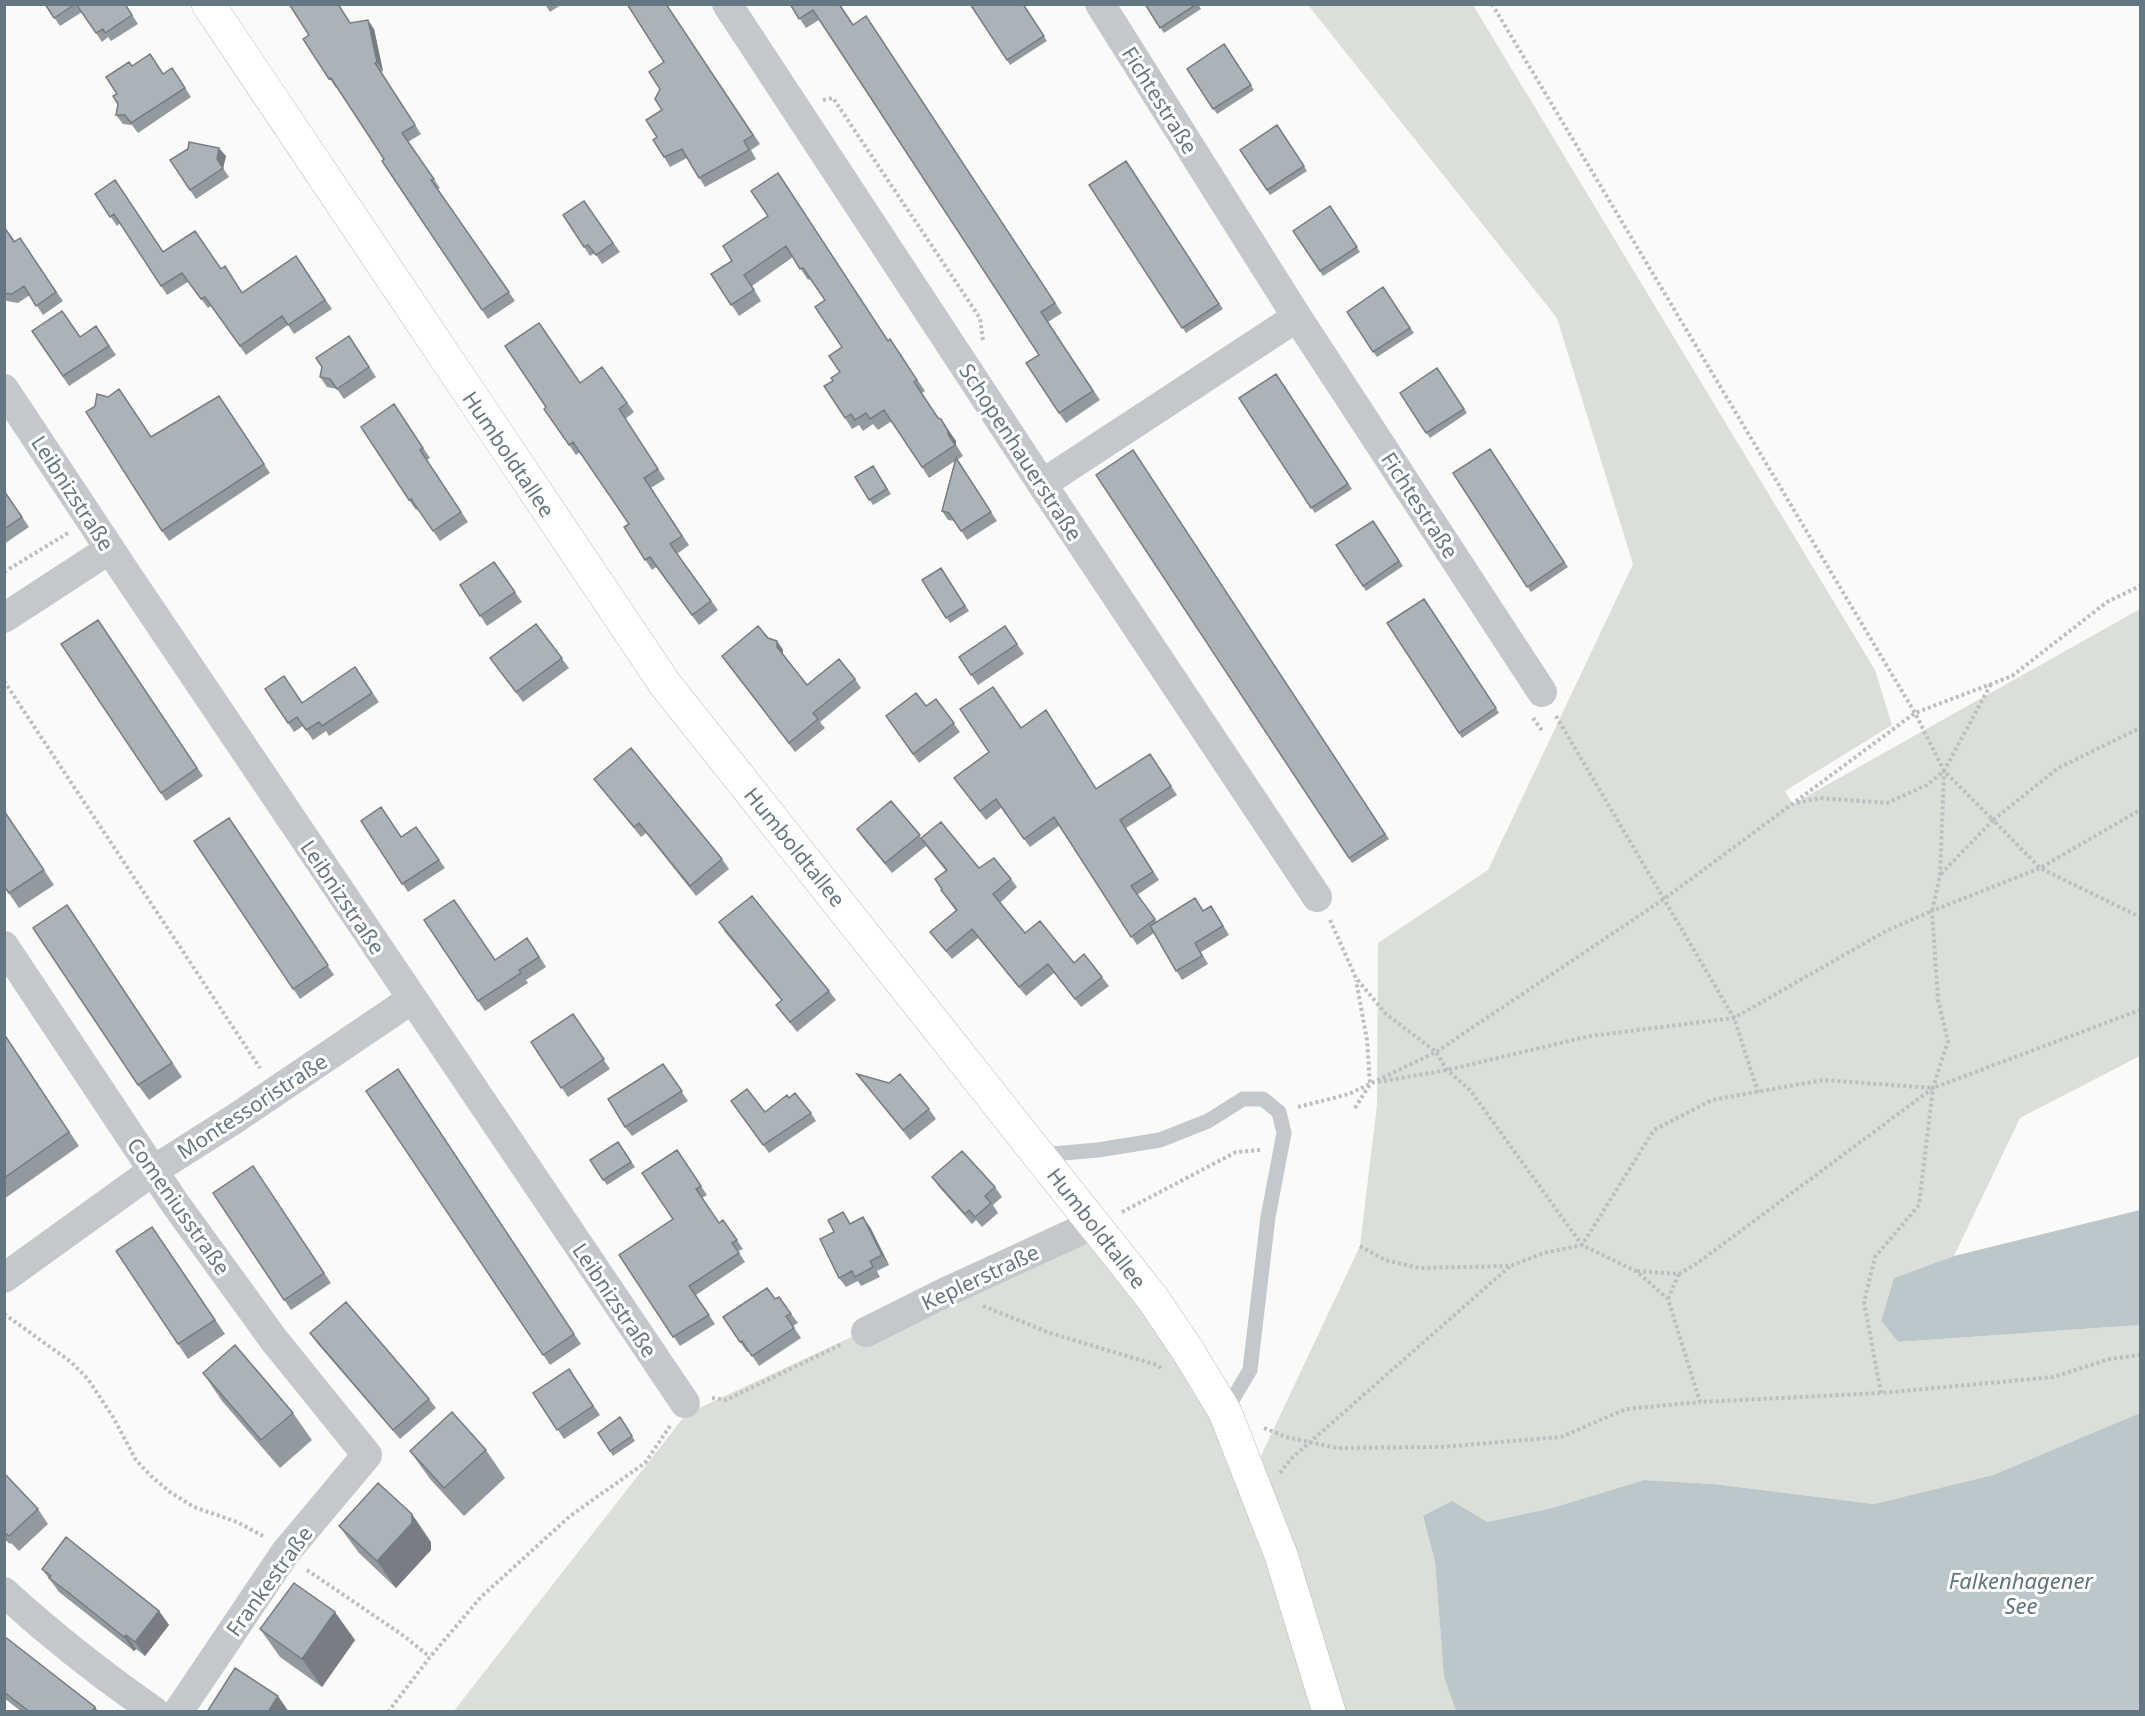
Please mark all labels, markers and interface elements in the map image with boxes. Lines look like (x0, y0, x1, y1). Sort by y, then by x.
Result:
street label: Fichtestraße (1116, 41, 1204, 159)
street label: Schopenhauerstraße (953, 358, 1089, 546)
street label: Humboldtallee (457, 386, 561, 522)
street label: Leibnizstraße (25, 430, 121, 556)
street label: Fichtestraße (1375, 446, 1465, 564)
street label: Humboldtallee (738, 781, 852, 913)
street label: Leibnizstraße (294, 834, 392, 960)
street label: Montessoristraße (171, 1047, 333, 1165)
street label: Comeniusstraße (121, 1132, 237, 1280)
street label: Humboldtallee (1041, 1162, 1153, 1294)
street label: Leibnizstraße (566, 1237, 664, 1363)
street label: Keplerstraße (917, 1238, 1043, 1316)
street label: Frankestraße (220, 1520, 318, 1642)
water label: Falkenhagener See (1949, 1565, 2094, 1620)

